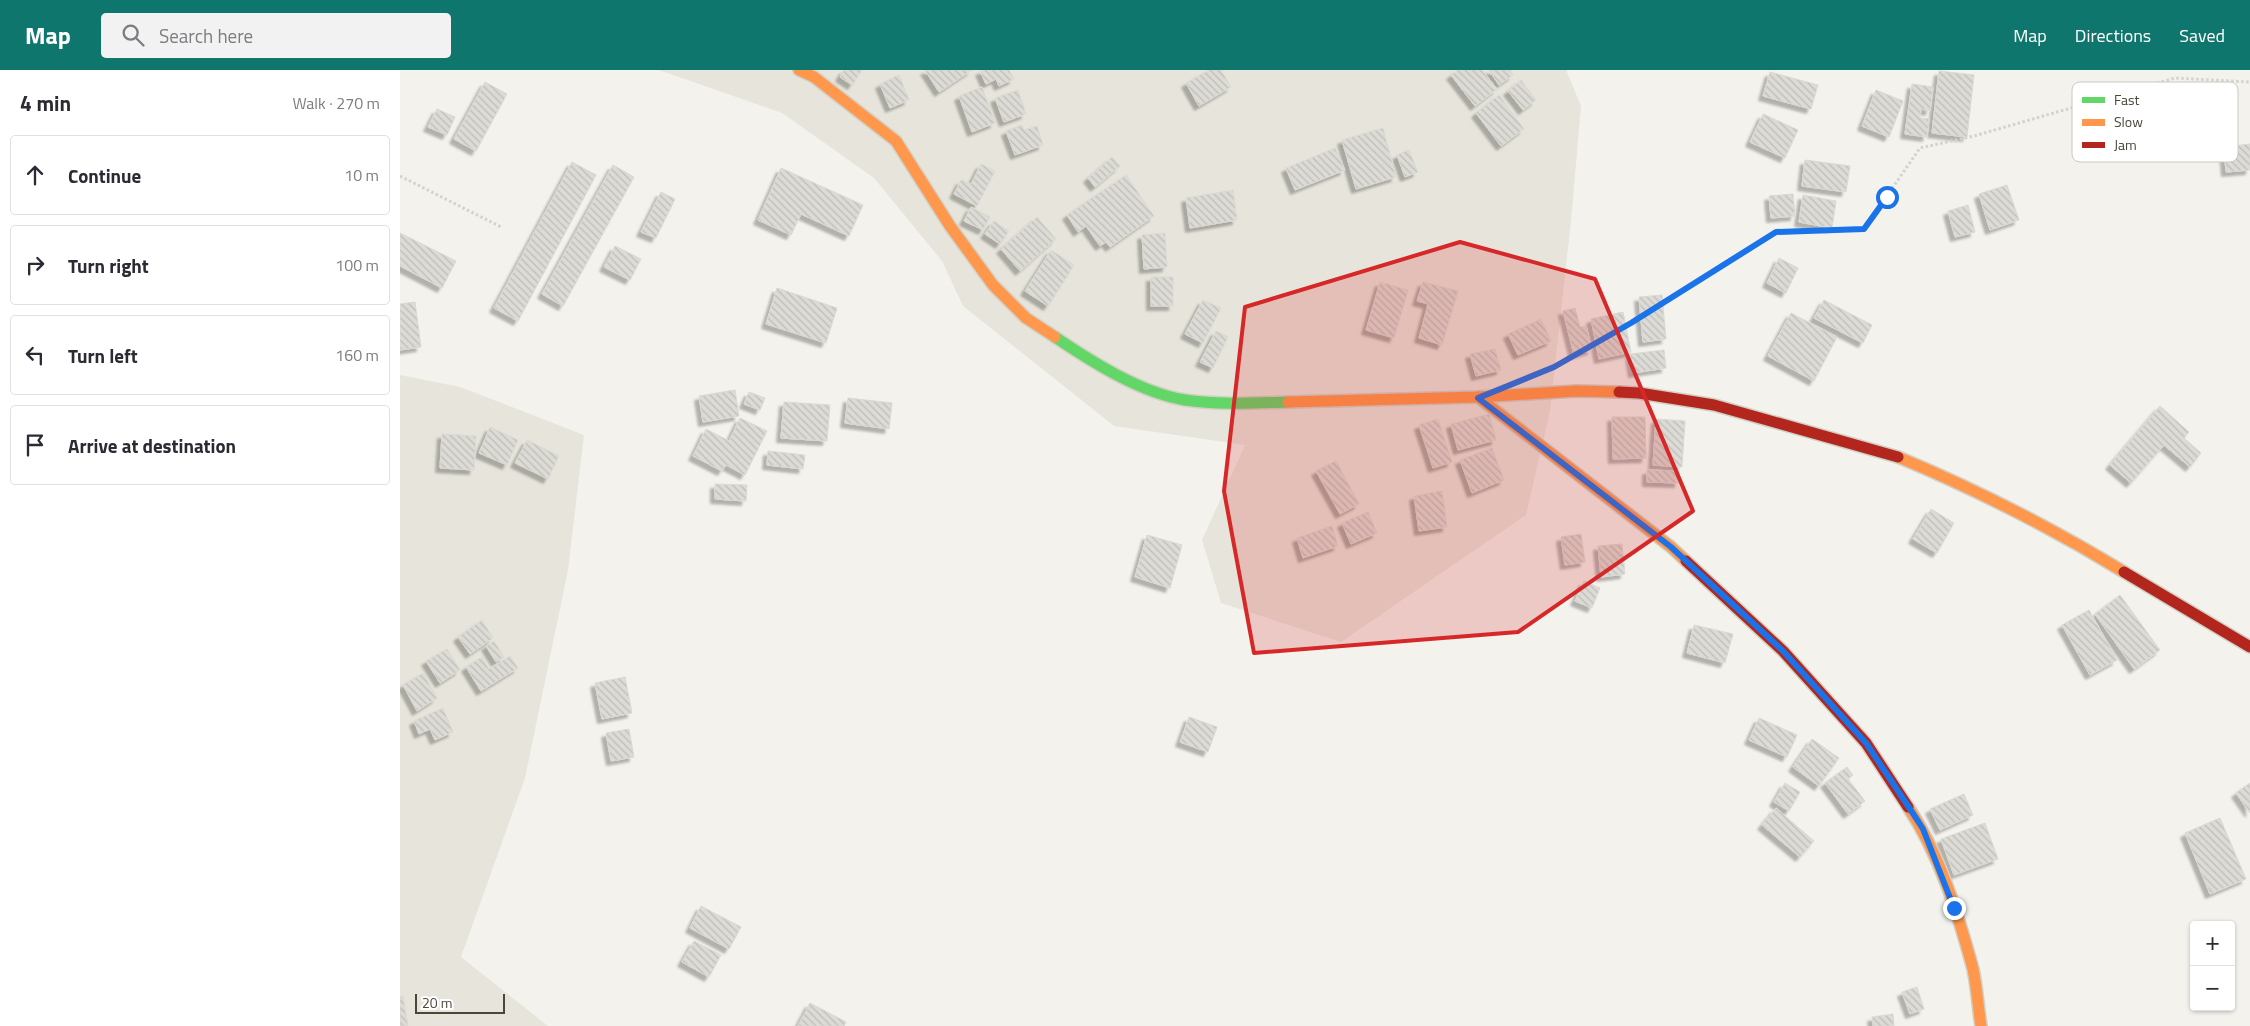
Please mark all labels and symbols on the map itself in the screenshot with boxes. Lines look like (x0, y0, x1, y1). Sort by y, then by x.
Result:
legend (2072, 82, 2238, 162)
text: Fast (2114, 89, 2139, 110)
text: Slow (2114, 111, 2143, 132)
text: Jam (2114, 134, 2137, 155)
route start (1876, 186, 1899, 209)
route end (1943, 897, 1966, 920)
scale bar (415, 991, 505, 1014)

